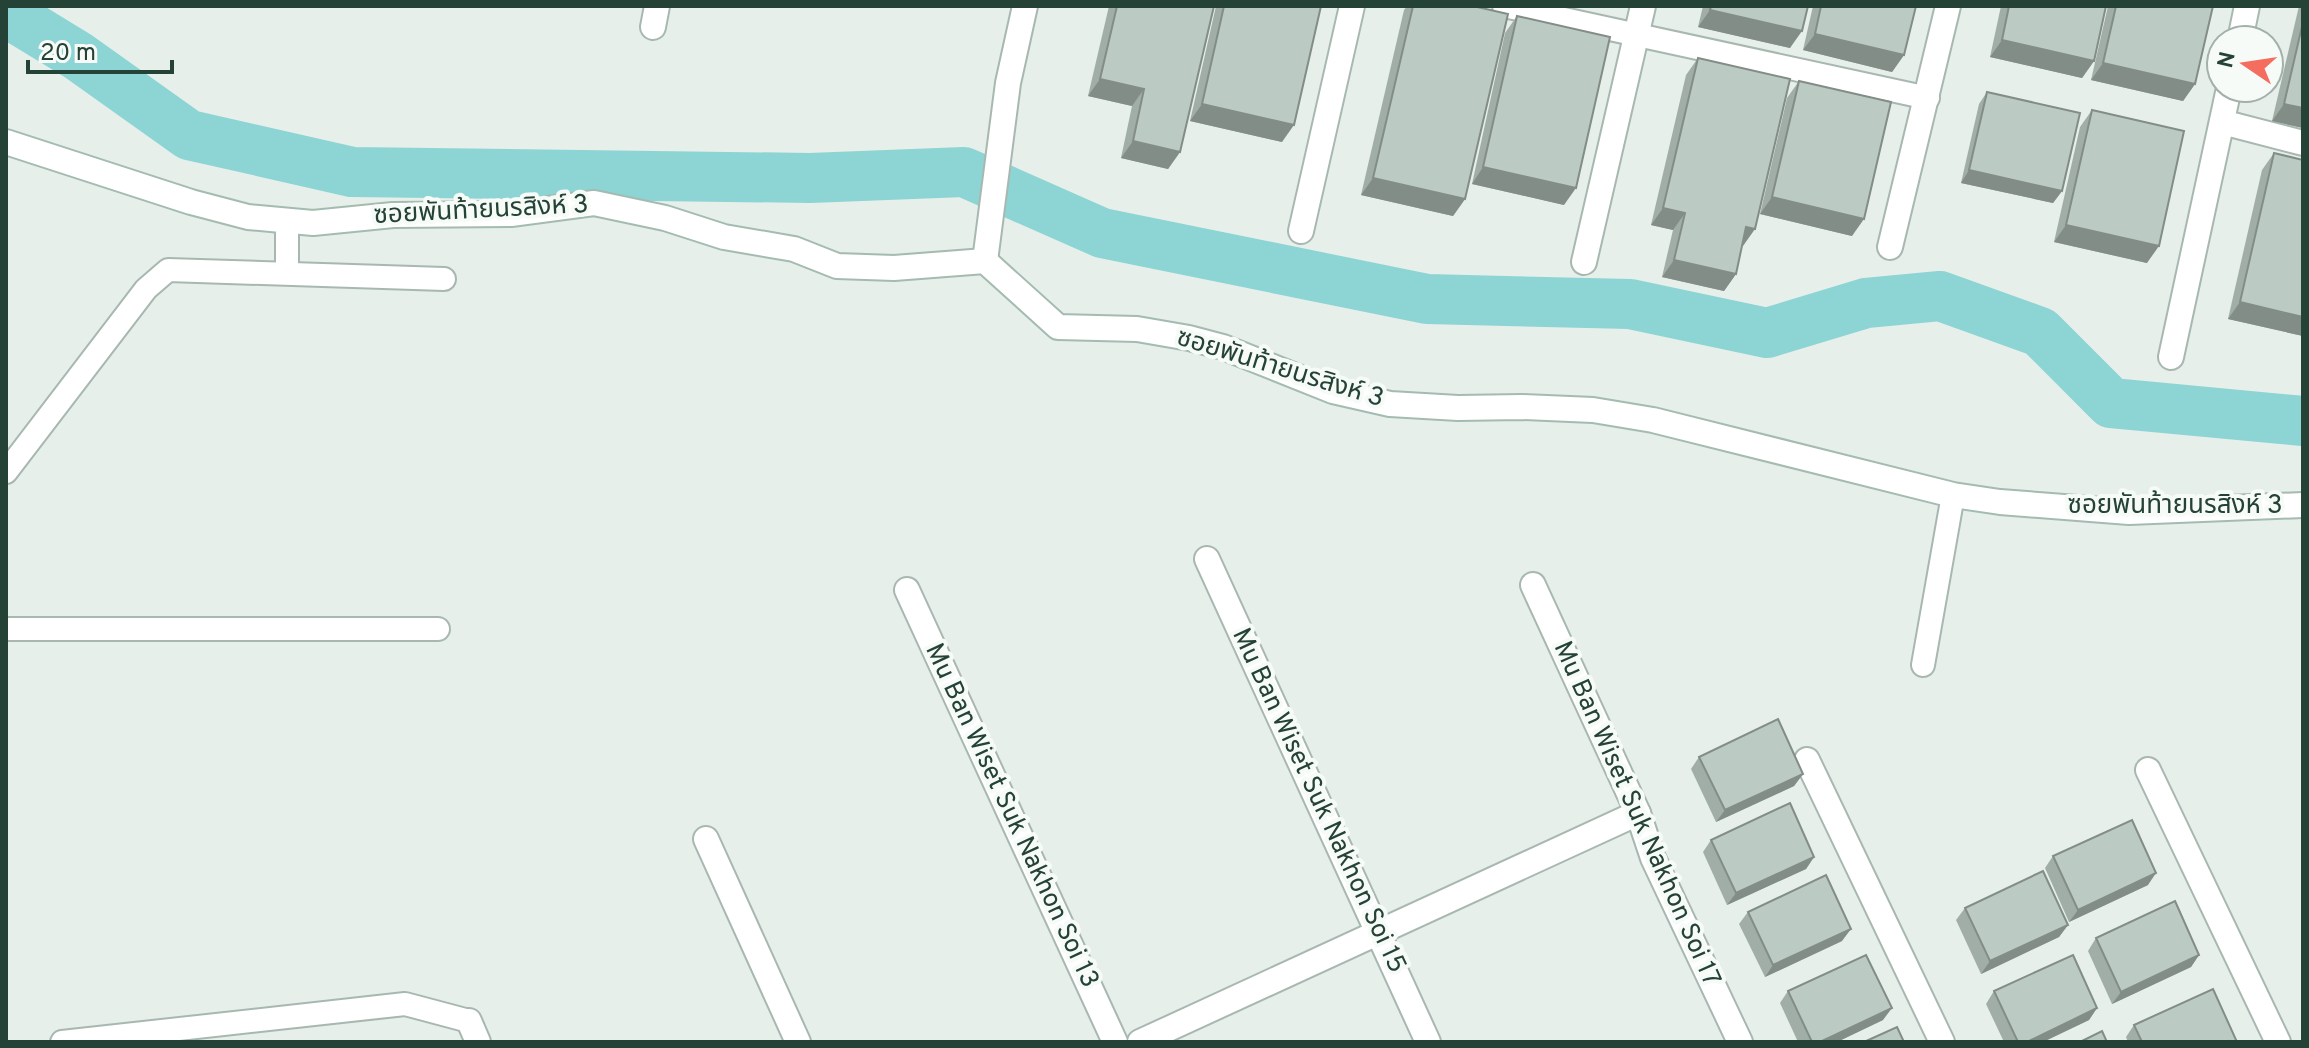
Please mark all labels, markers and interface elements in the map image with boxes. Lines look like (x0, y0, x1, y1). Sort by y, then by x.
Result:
scale bar (28, 24, 172, 74)
north arrow (2205, 24, 2285, 104)
text: 20 m (40, 39, 96, 69)
text: N (2213, 49, 2243, 71)
street label: ซอยพันท้ายนรสิงห์ 3 (373, 189, 589, 233)
street label: ซอยพันท้ายนรสิงห์ 3 (1172, 322, 1388, 416)
street label: ซอยพันท้ายนรสิงห์ 3 (2067, 490, 2283, 523)
street label: Mu Ban Wiset Suk Nakhon Soi 15 (1223, 623, 1413, 979)
street label: Mu Ban Wiset Suk Nakhon Soi 17 (1545, 636, 1727, 992)
street label: Mu Ban Wiset Suk Nakhon Soi 13 (917, 638, 1105, 994)

